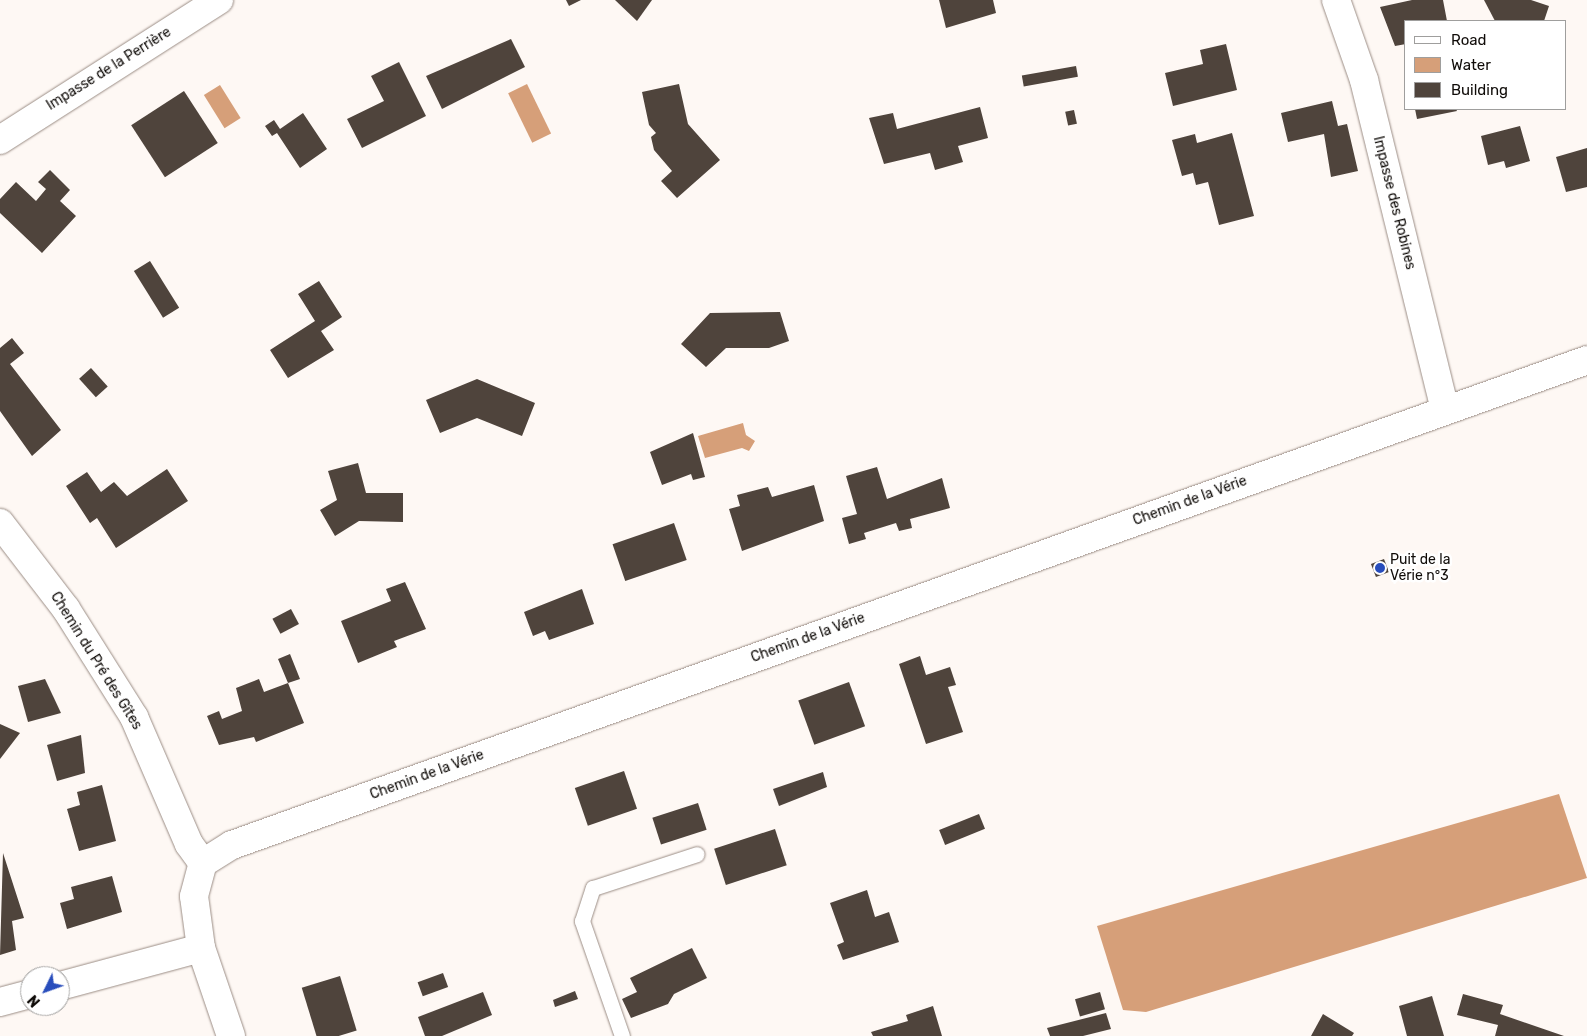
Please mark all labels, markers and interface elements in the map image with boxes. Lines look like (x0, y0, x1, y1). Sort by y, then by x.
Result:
legend (1404, 20, 1567, 110)
street label: Impasse de la Perrière (44, 24, 174, 114)
text: Road (1451, 31, 1487, 49)
text: Water (1451, 56, 1491, 74)
text: Building (1451, 81, 1508, 99)
street label: Impasse des Robines (1369, 135, 1419, 271)
street label: Chemin de la Vérie (1131, 473, 1249, 529)
place label: Puit de la Vérie n°3 (1390, 552, 1450, 584)
marker: Puit de la Vérie n°3 (1374, 562, 1386, 574)
street label: Chemin du Pré des Gîtes (47, 589, 145, 733)
street label: Chemin de la Vérie (749, 610, 867, 666)
street label: Chemin de la Vérie (368, 747, 486, 803)
north arrow (20, 966, 70, 1016)
text: N (25, 991, 44, 1010)

